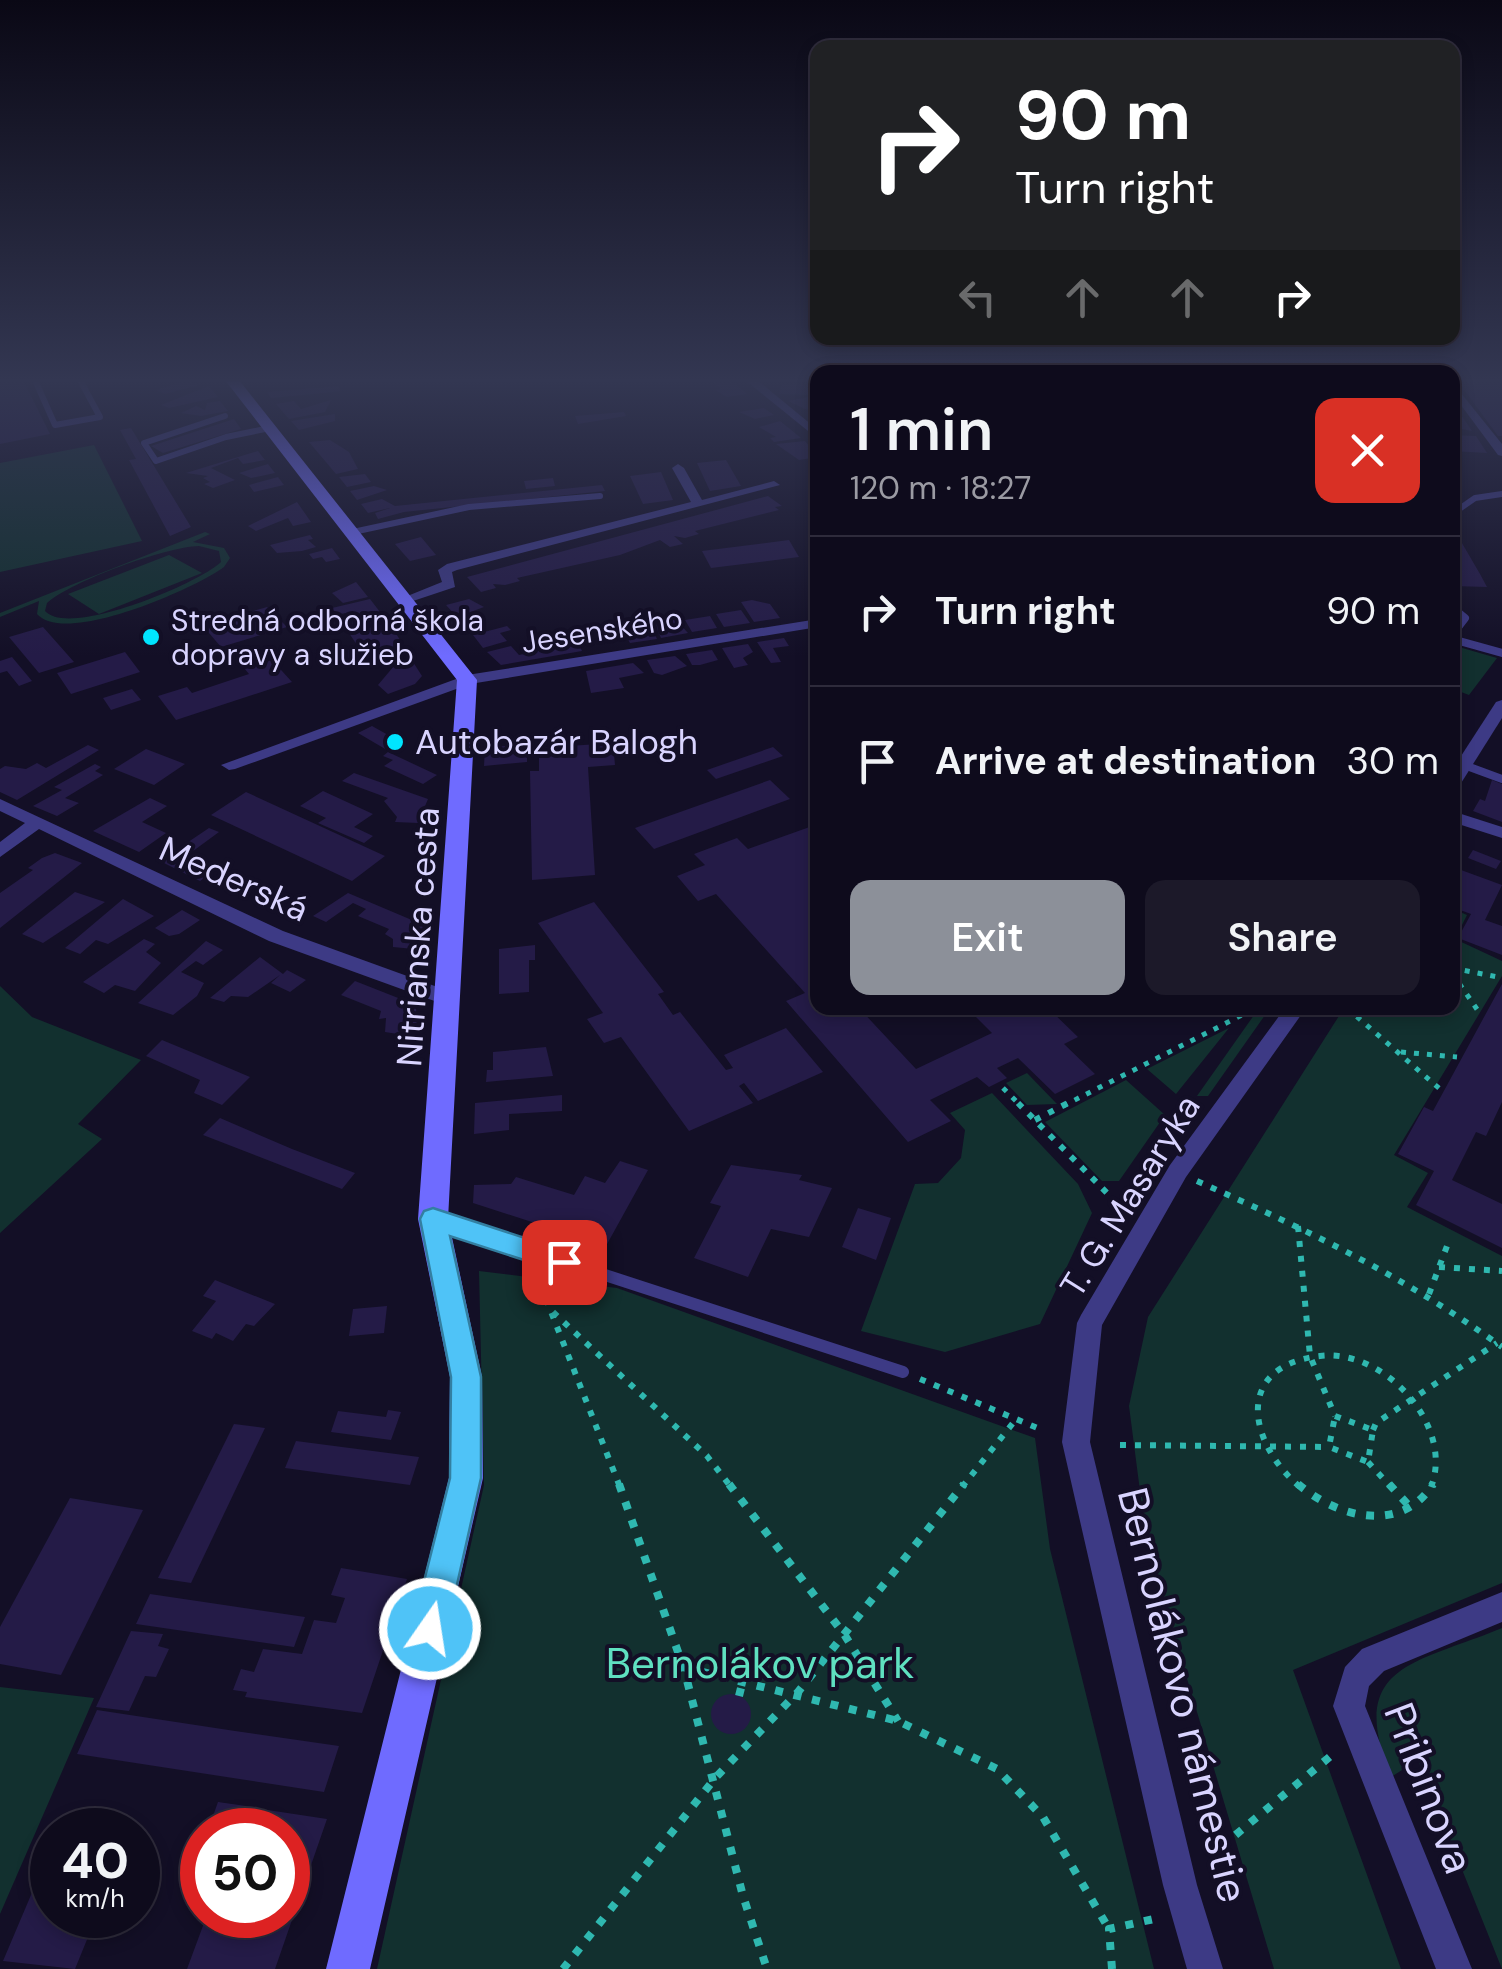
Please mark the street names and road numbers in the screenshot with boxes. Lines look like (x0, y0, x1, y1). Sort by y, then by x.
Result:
street label: Jesenského (519, 598, 685, 662)
street label: Nitrianska cesta (386, 806, 450, 1068)
street label: Mederská (152, 826, 316, 932)
street label: T. G. Masaryka (1050, 1086, 1210, 1306)
street label: Bernolákovo námestie (1105, 1482, 1261, 1908)
street label: Pribinova (1371, 1695, 1487, 1881)

